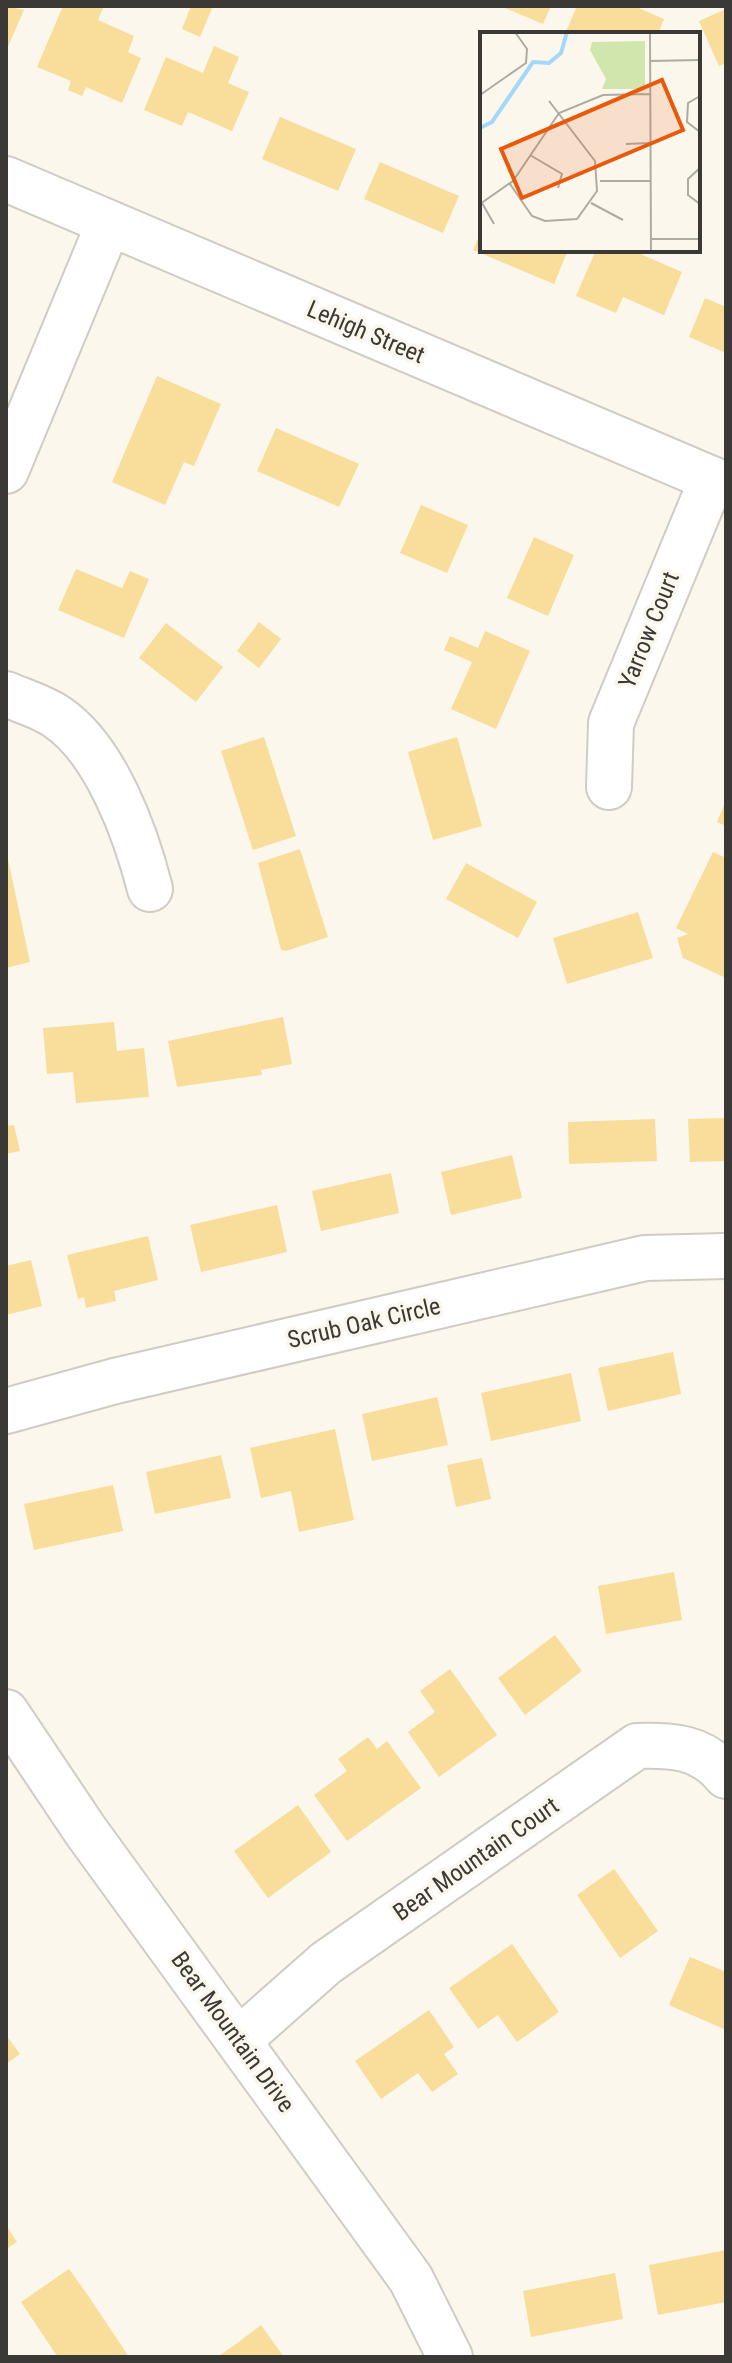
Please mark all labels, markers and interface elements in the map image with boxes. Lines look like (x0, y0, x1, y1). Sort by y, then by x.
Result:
inset map (480, 32, 700, 252)
street label: Lehigh Street (303, 295, 429, 369)
street label: Yarrow Court (613, 568, 685, 692)
street label: Scrub Oak Circle (285, 1292, 443, 1354)
street label: Bear Mountain Court (388, 1791, 564, 1927)
street label: Bear Mountain Drive (165, 1946, 301, 2118)

